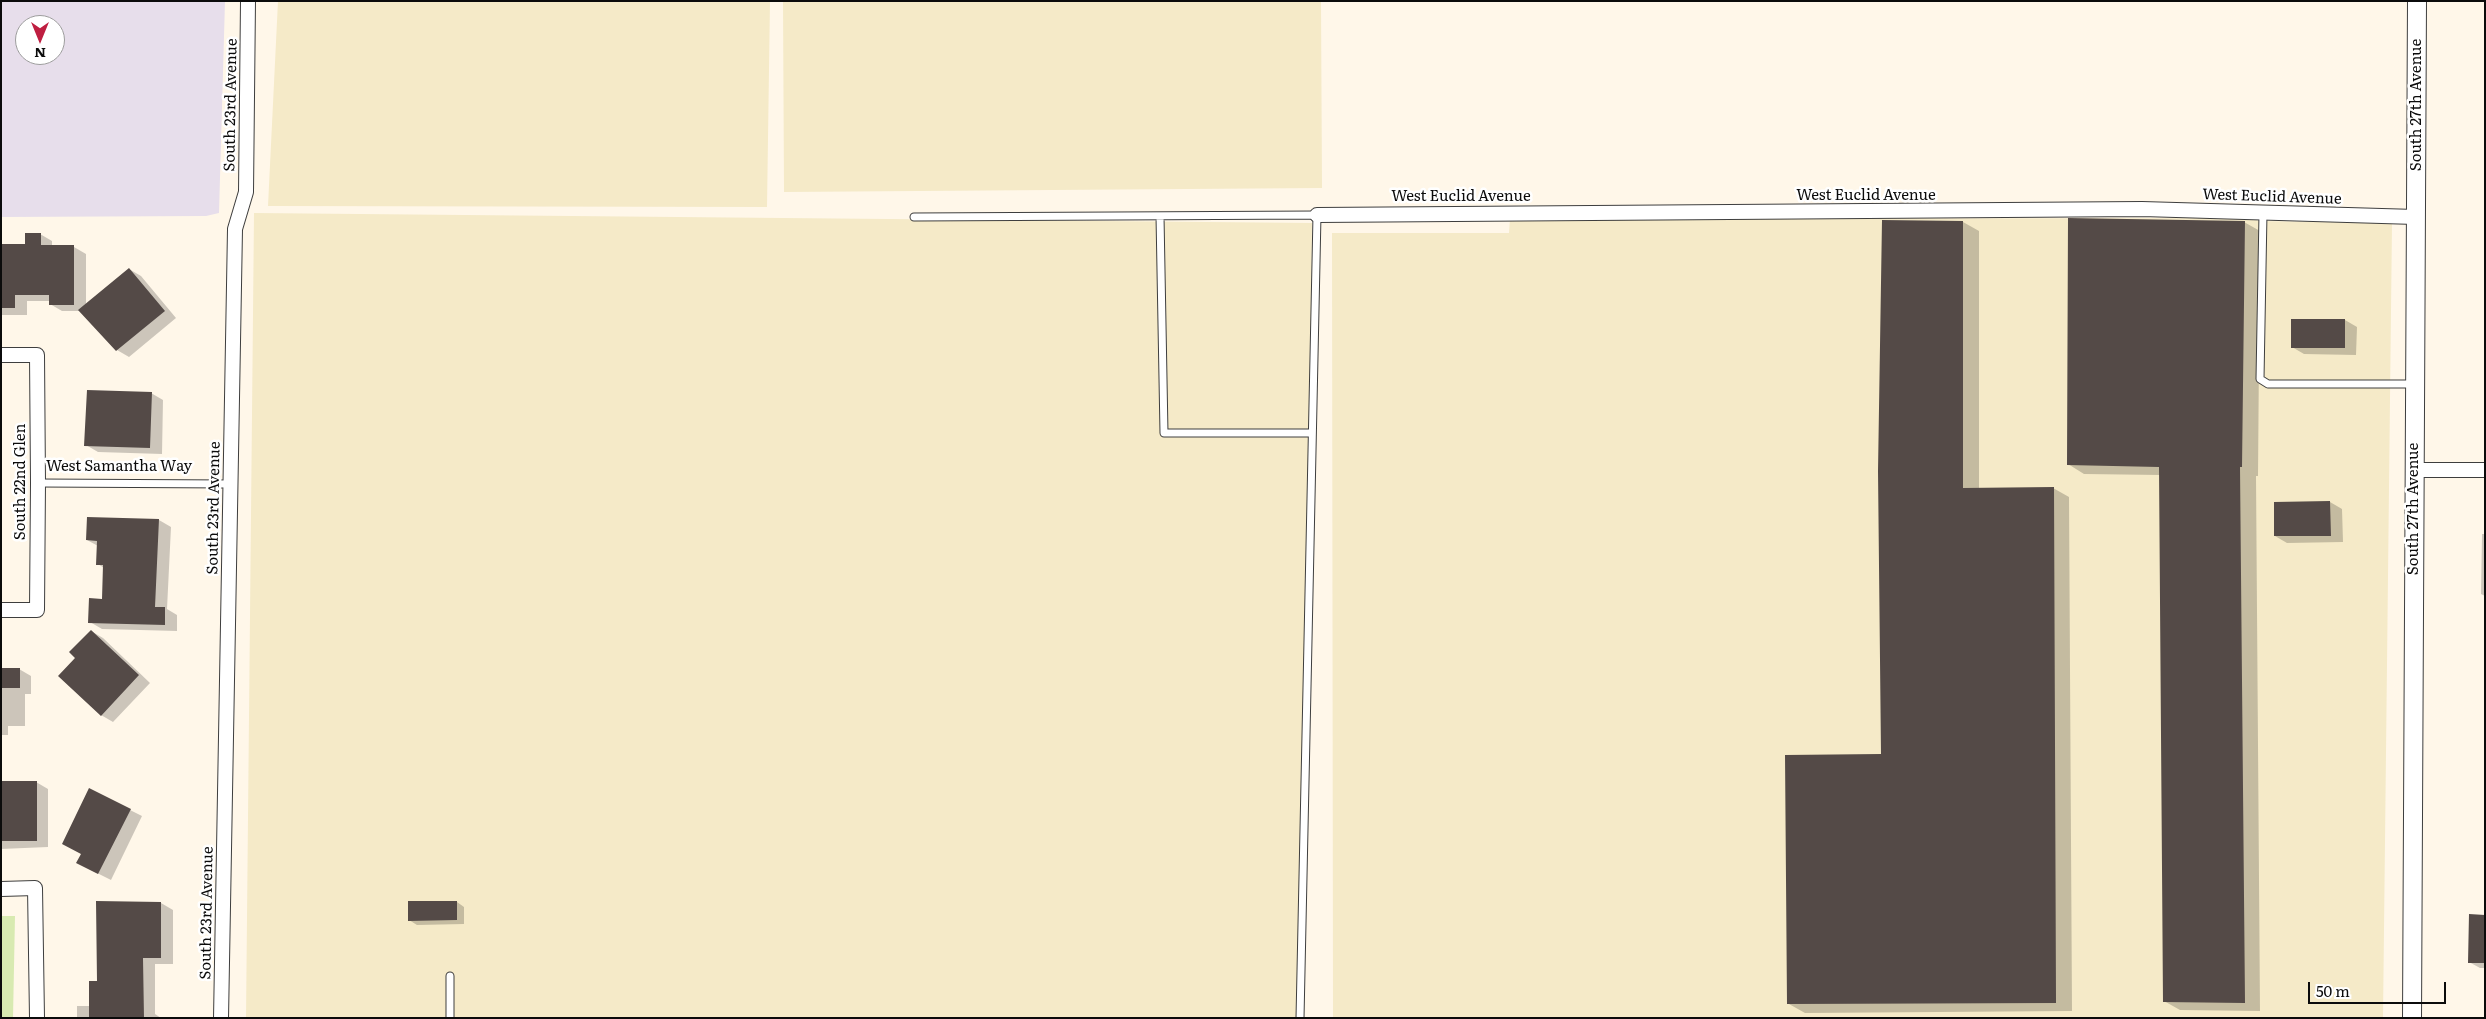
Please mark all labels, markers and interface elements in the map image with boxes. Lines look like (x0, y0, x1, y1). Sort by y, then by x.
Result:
north arrow (15, 15, 65, 65)
street label: South 23rd Avenue (221, 38, 241, 172)
street label: South 27th Avenue (2408, 39, 2426, 171)
text: N (34, 44, 46, 64)
street label: West Euclid Avenue (2202, 186, 2342, 208)
street label: West Euclid Avenue (1796, 187, 1936, 205)
street label: West Euclid Avenue (1391, 188, 1531, 206)
street label: South 22nd Glen (12, 424, 30, 540)
street label: South 23rd Avenue (204, 441, 224, 575)
street label: South 27th Avenue (2405, 443, 2423, 575)
street label: West Samantha Way (46, 458, 192, 476)
street label: South 23rd Avenue (197, 846, 217, 980)
scale bar (2311, 972, 2448, 1004)
text: 50 m (2316, 979, 2350, 1002)

